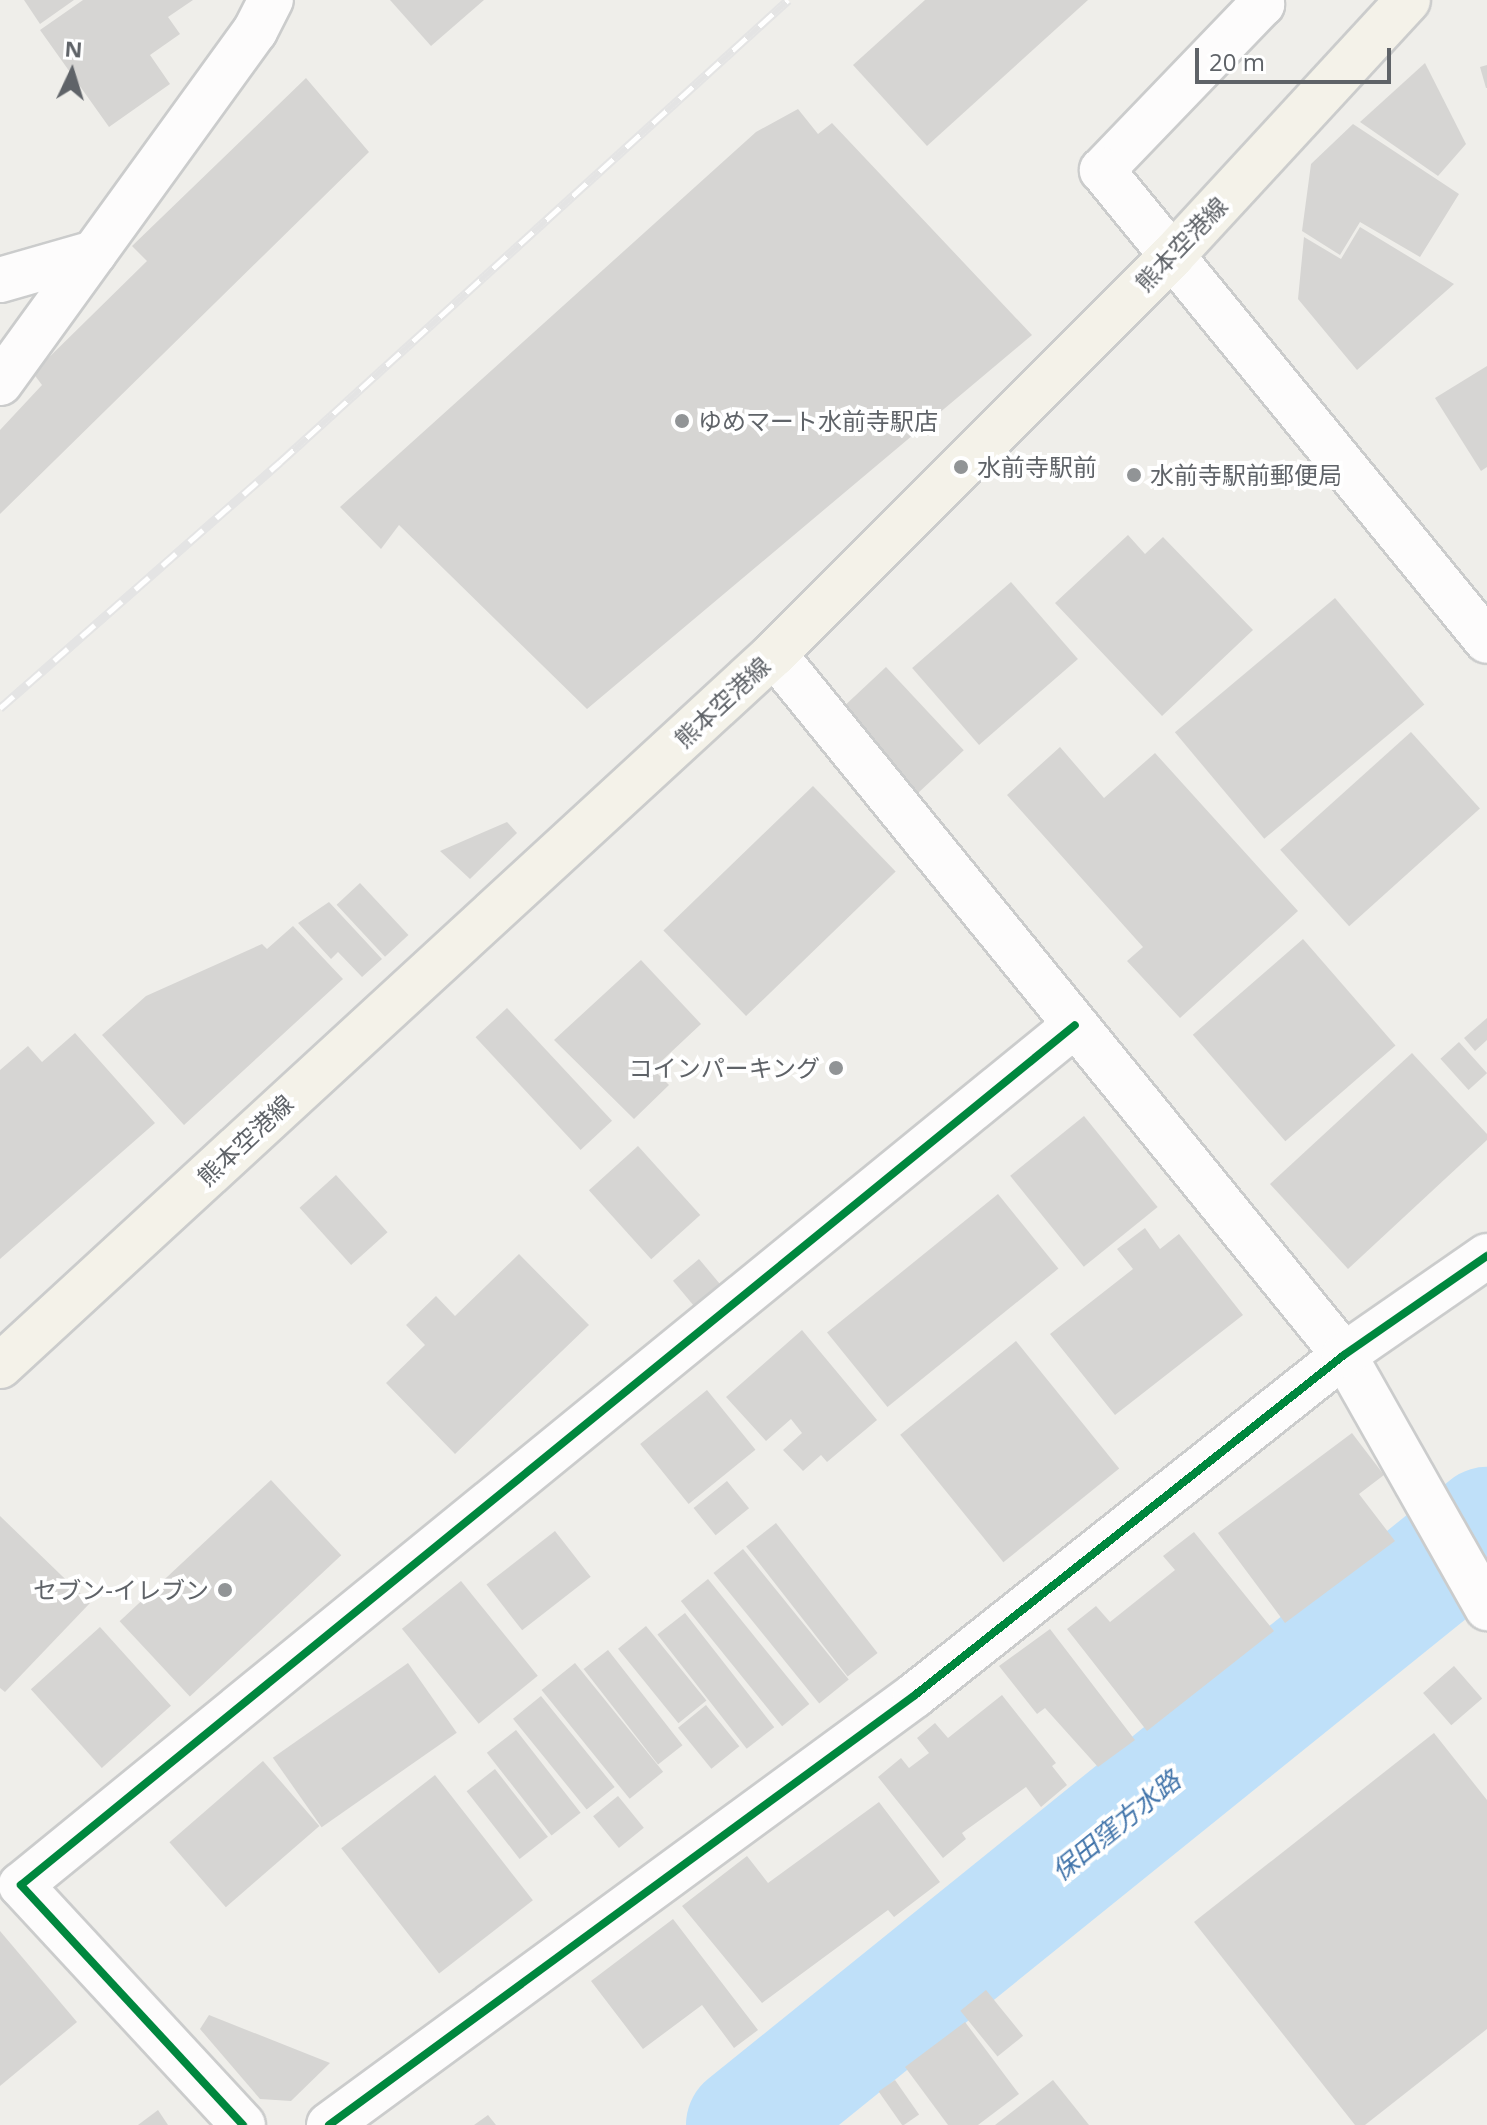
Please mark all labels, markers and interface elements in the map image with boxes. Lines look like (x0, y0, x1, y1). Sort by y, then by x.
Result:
north arrow (32, 32, 112, 112)
text: N (64, 32, 84, 64)
scale bar (1199, 32, 1395, 82)
text: 20 m (1209, 45, 1265, 78)
street label: 熊本空港線 (1129, 191, 1233, 297)
place label: ゆめマート水前寺駅店 (698, 407, 938, 435)
marker: ゆめマート水前寺駅店 (673, 412, 691, 430)
place label: 水前寺駅前 (977, 453, 1097, 481)
marker: 水前寺駅前 (952, 458, 970, 476)
place label: 水前寺駅前郵便局 (1150, 461, 1342, 489)
marker: 水前寺駅前郵便局 (1125, 466, 1143, 484)
street label: 熊本空港線 (668, 651, 776, 753)
place label: コインパーキング (628, 1054, 820, 1082)
marker: コインパーキング (827, 1059, 845, 1077)
street label: 熊本空港線 (191, 1089, 299, 1191)
place label: セブン-イレブン (33, 1576, 209, 1604)
marker: セブン-イレブン (216, 1581, 234, 1599)
water label: 保田窪方水路 (1046, 1765, 1186, 1887)

